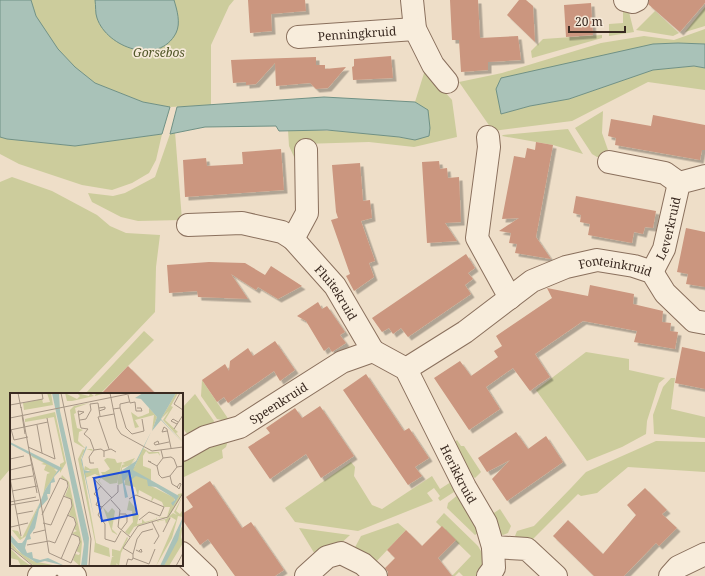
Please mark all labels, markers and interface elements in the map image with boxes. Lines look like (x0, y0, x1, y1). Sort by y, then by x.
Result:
scale bar (569, 8, 625, 34)
text: 20 m (575, 13, 603, 30)
street label: Penningkruid (317, 22, 397, 44)
park label: Gorsebos (133, 44, 185, 61)
street label: Leverkruid (651, 195, 684, 263)
street label: Fonteinkruid (577, 251, 655, 280)
street label: Fluitekruid (311, 261, 362, 324)
street label: Speenkruid (246, 377, 311, 428)
inset map (10, 393, 183, 566)
street label: Herikkruid (437, 442, 481, 507)

